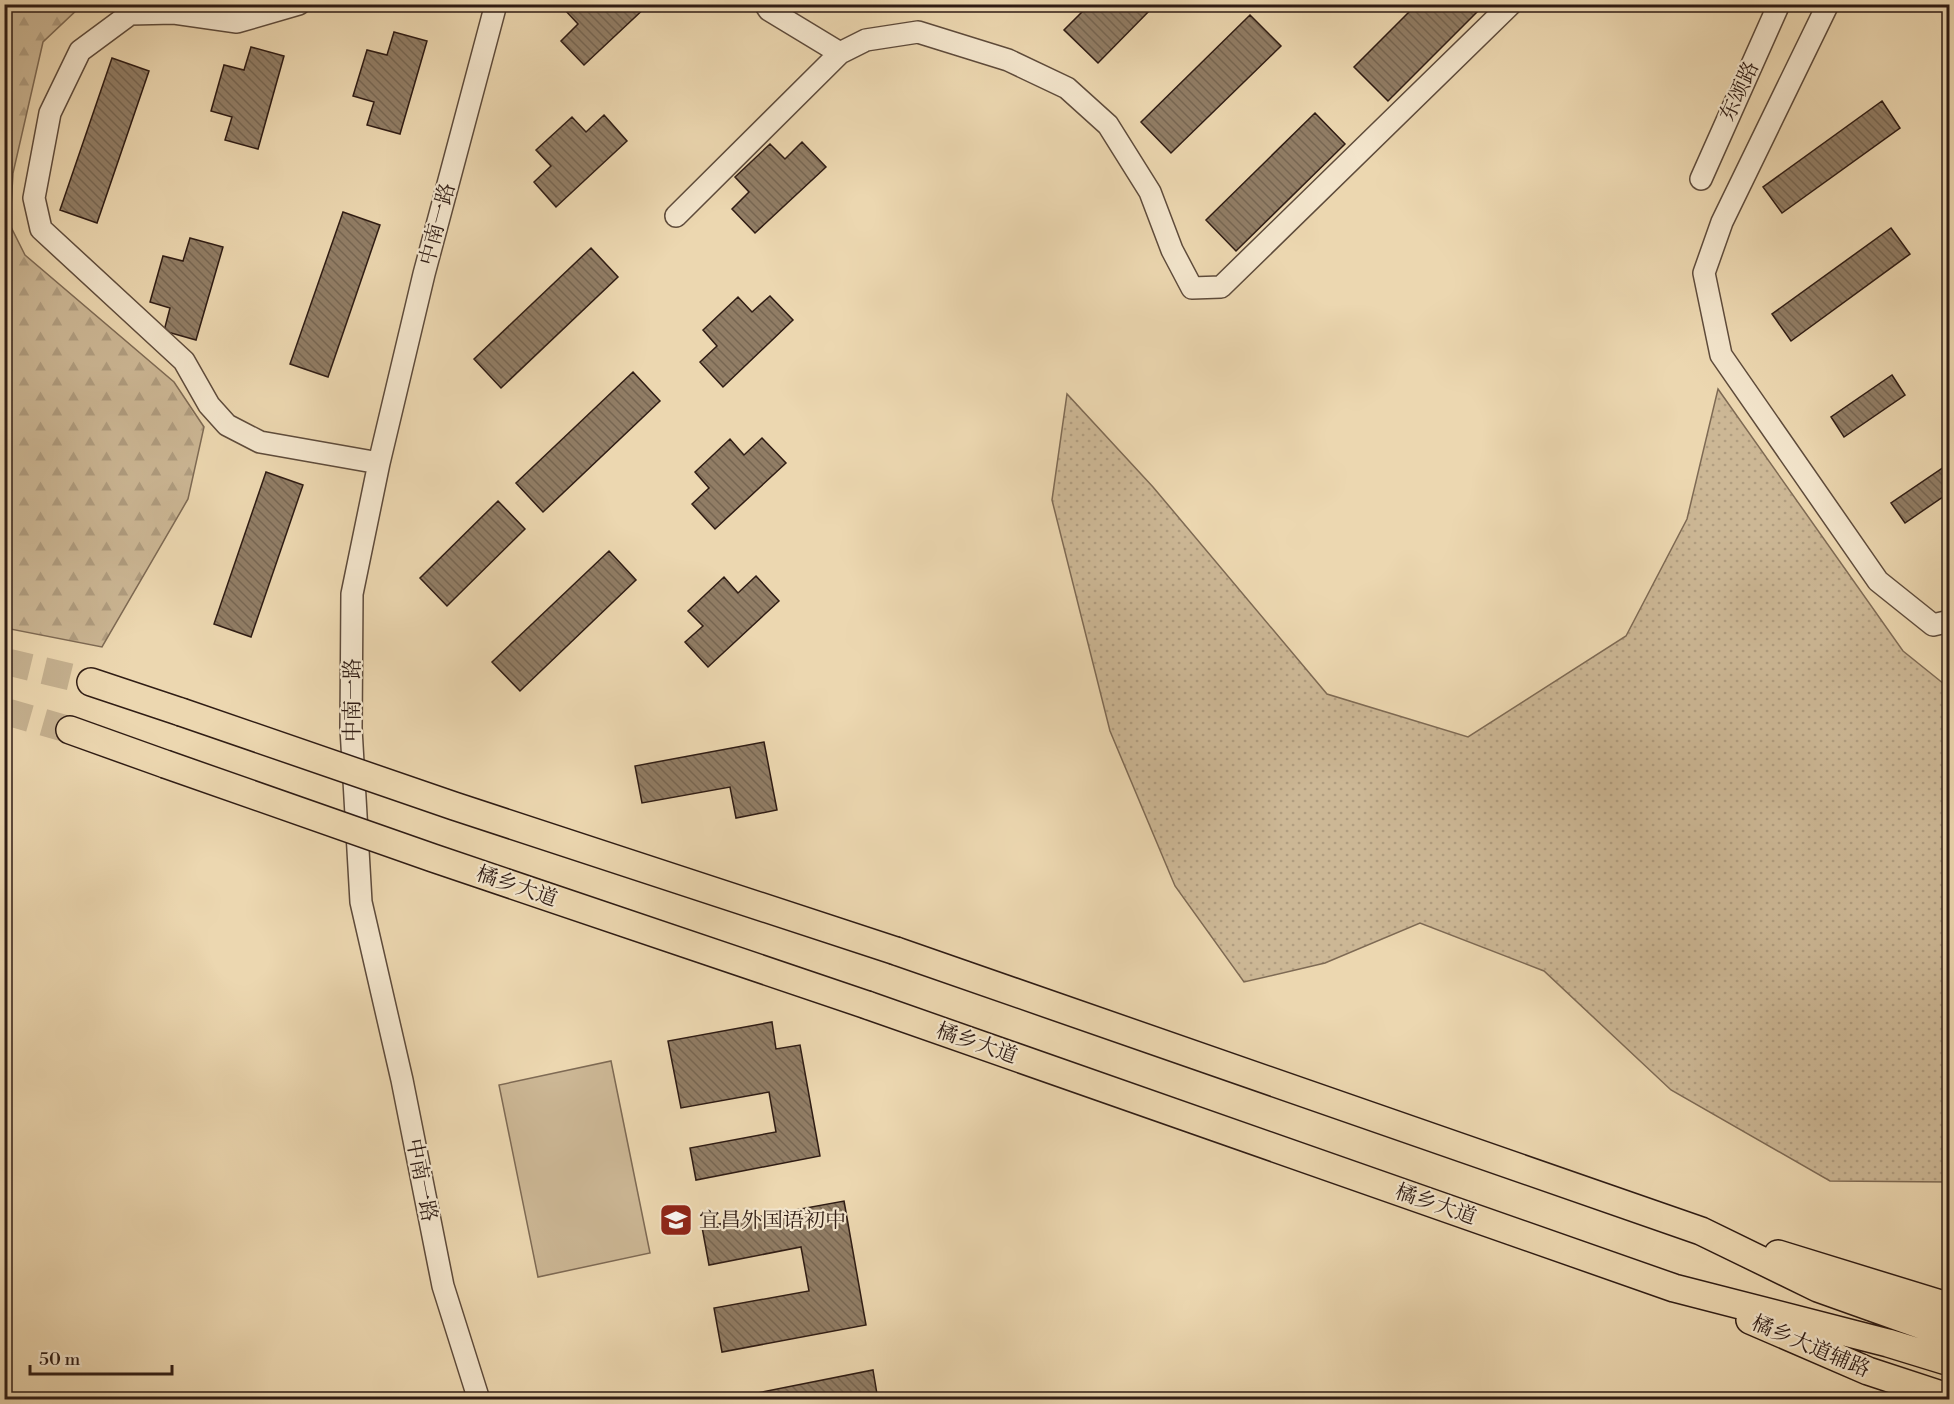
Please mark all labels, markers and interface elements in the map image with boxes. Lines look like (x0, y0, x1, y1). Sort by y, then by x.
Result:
street label: 东颂路 (1715, 57, 1765, 125)
street label: 中南一路 (415, 180, 461, 268)
street label: 中南一路 (340, 658, 366, 742)
street label: 橘乡大道 (473, 861, 561, 913)
street label: 橘乡大道 (933, 1018, 1021, 1070)
street label: 中南一路 (400, 1136, 442, 1224)
street label: 橘乡大道 (1392, 1179, 1480, 1231)
school or university icon: 宜昌外国语初中 (658, 1202, 694, 1238)
place label: 宜昌外国语初中 (699, 1208, 846, 1234)
street label: 橘乡大道辅路 (1748, 1310, 1874, 1384)
scale bar (30, 1338, 172, 1376)
text: 50 m (39, 1348, 81, 1371)

